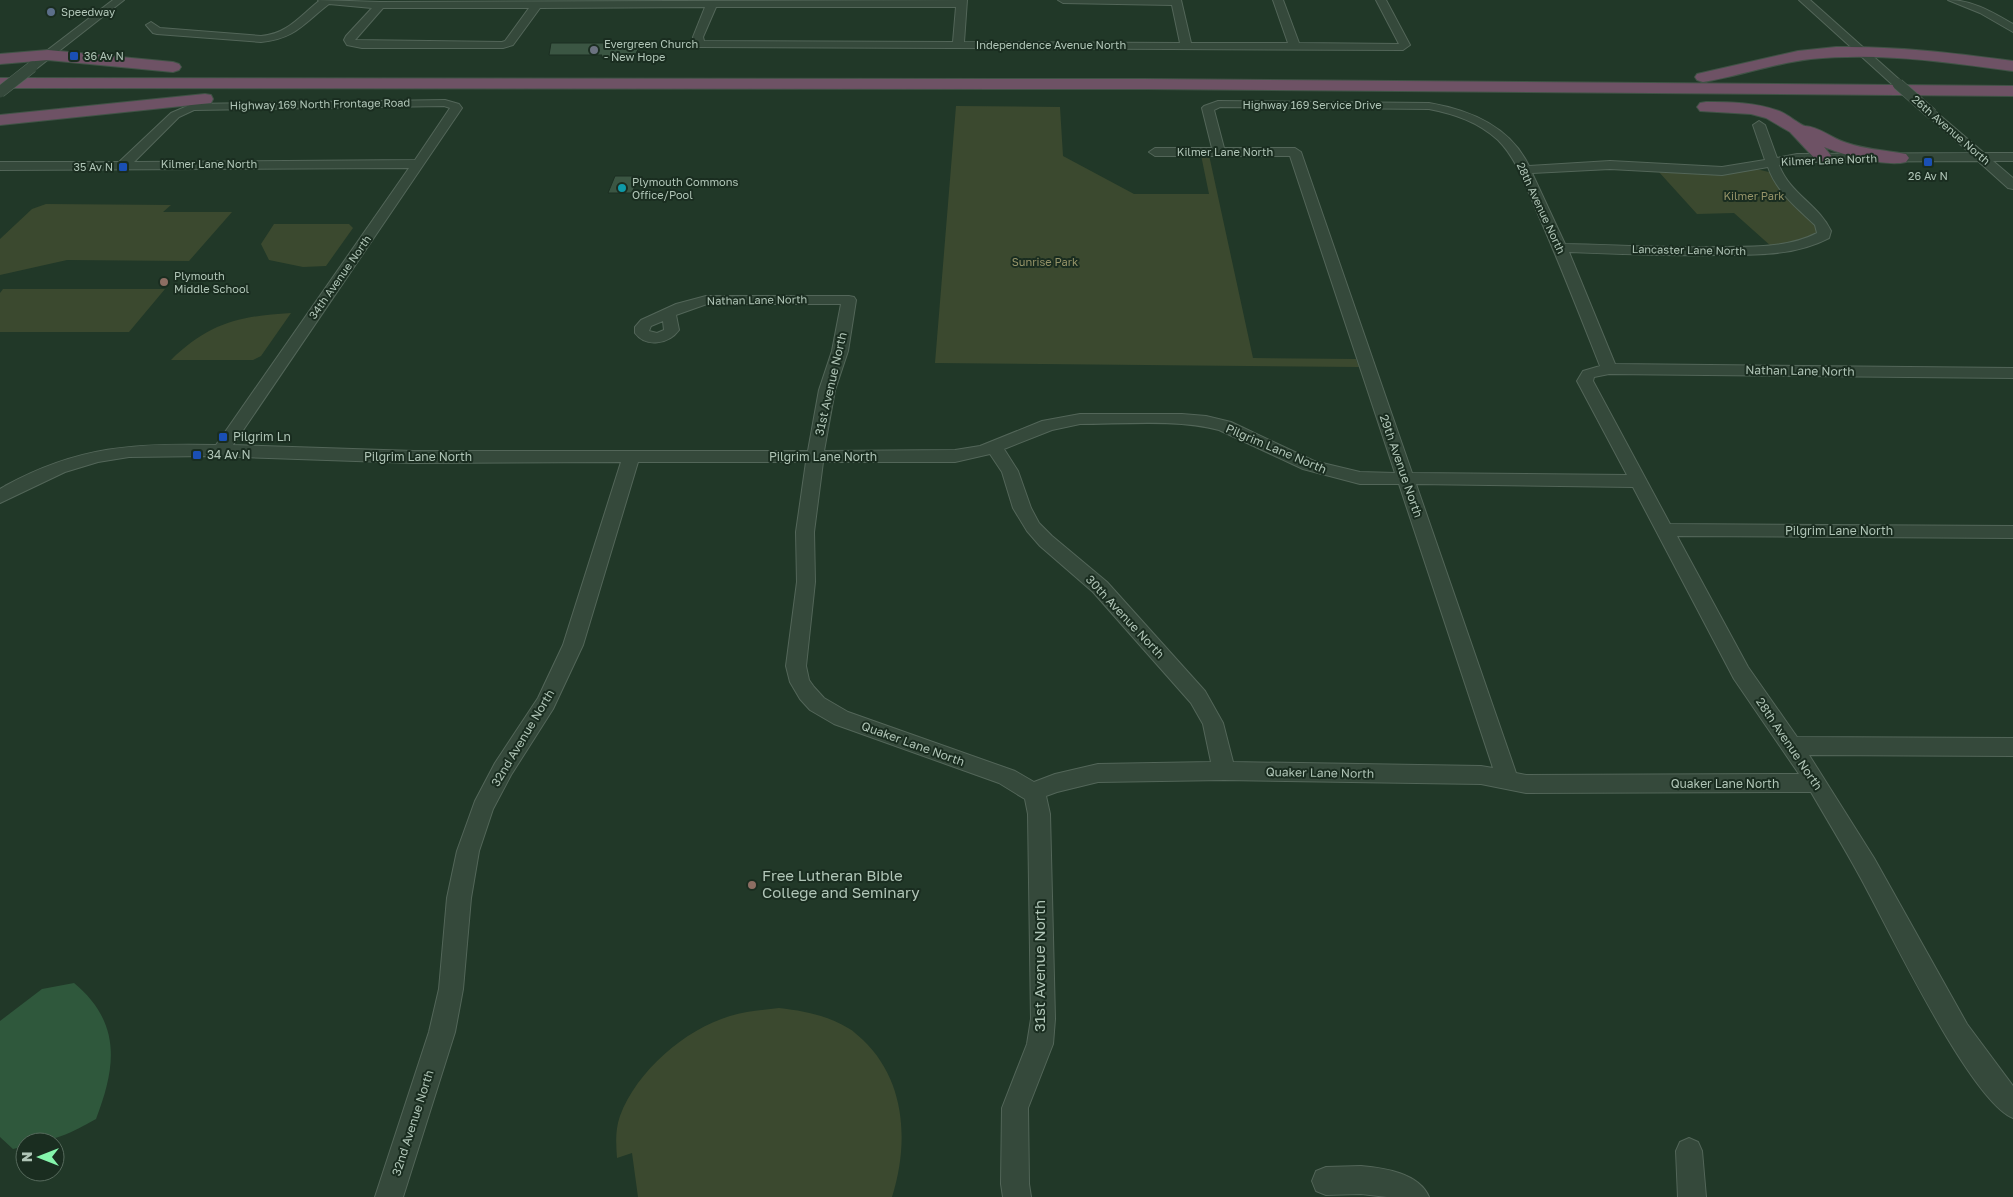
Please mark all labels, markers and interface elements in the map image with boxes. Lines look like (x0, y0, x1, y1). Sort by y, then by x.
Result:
place label: Speedway (61, 5, 115, 18)
marker: Speedway (45, 6, 57, 18)
place label: Evergreen Church - New Hope (604, 37, 698, 63)
street label: Independence Avenue North (976, 38, 1126, 51)
marker: Evergreen Church - New Hope (588, 44, 600, 56)
place label: 36 Av N (84, 49, 124, 62)
marker: 36 Av N (68, 50, 80, 62)
street label: 26th Avenue North (1910, 92, 1993, 167)
street label: Highway 169 North Frontage Road (230, 95, 410, 112)
street label: Highway 169 Service Drive (1242, 98, 1382, 111)
street label: Kilmer Lane North (1177, 145, 1273, 158)
street label: Kilmer Lane North (1781, 151, 1877, 168)
marker: 26 Av N (1922, 156, 1934, 168)
street label: Kilmer Lane North (161, 157, 257, 170)
place label: 35 Av N (73, 160, 113, 173)
street label: 28th Avenue North (1515, 160, 1568, 256)
marker: 35 Av N (117, 161, 129, 173)
place label: 26 Av N (1908, 169, 1948, 182)
place label: Plymouth Commons Office/Pool (632, 175, 738, 201)
marker: Plymouth Commons Office/Pool (616, 182, 628, 194)
park label: Kilmer Park (1723, 189, 1785, 202)
street label: 34th Avenue North (306, 232, 373, 321)
street label: Lancaster Lane North (1632, 242, 1746, 257)
park label: Sunrise Park (1012, 255, 1078, 268)
place label: Plymouth Middle School (174, 269, 249, 295)
marker: Plymouth Middle School (158, 276, 170, 288)
street label: Nathan Lane North (707, 292, 807, 307)
street label: 31st Avenue North (811, 331, 850, 437)
street label: Nathan Lane North (1745, 362, 1855, 379)
street label: 29th Avenue North (1377, 412, 1426, 519)
street label: Pilgrim Lane North (1223, 420, 1329, 477)
place label: Pilgrim Ln (233, 429, 291, 444)
marker: Pilgrim Ln (217, 431, 229, 443)
place label: 34 Av N (207, 447, 251, 462)
marker: 34 Av N (191, 449, 203, 461)
street label: Pilgrim Lane North (364, 449, 472, 464)
street label: Pilgrim Lane North (769, 449, 877, 464)
street label: Pilgrim Lane North (1785, 523, 1893, 538)
street label: 30th Avenue North (1083, 572, 1168, 661)
street label: 32nd Avenue North (488, 687, 557, 789)
street label: 28th Avenue North (1753, 695, 1826, 793)
street label: Quaker Lane North (860, 718, 967, 769)
street label: Quaker Lane North (1266, 764, 1374, 781)
street label: Quaker Lane North (1671, 776, 1779, 791)
place label: Free Lutheran Bible College and Seminary (762, 866, 920, 901)
marker: Free Lutheran Bible College and Seminary (746, 879, 758, 891)
street label: 31st Avenue North (1030, 900, 1048, 1032)
street label: 32nd Avenue North (388, 1068, 437, 1178)
north arrow (15, 1132, 65, 1182)
text: N (18, 1152, 35, 1162)

